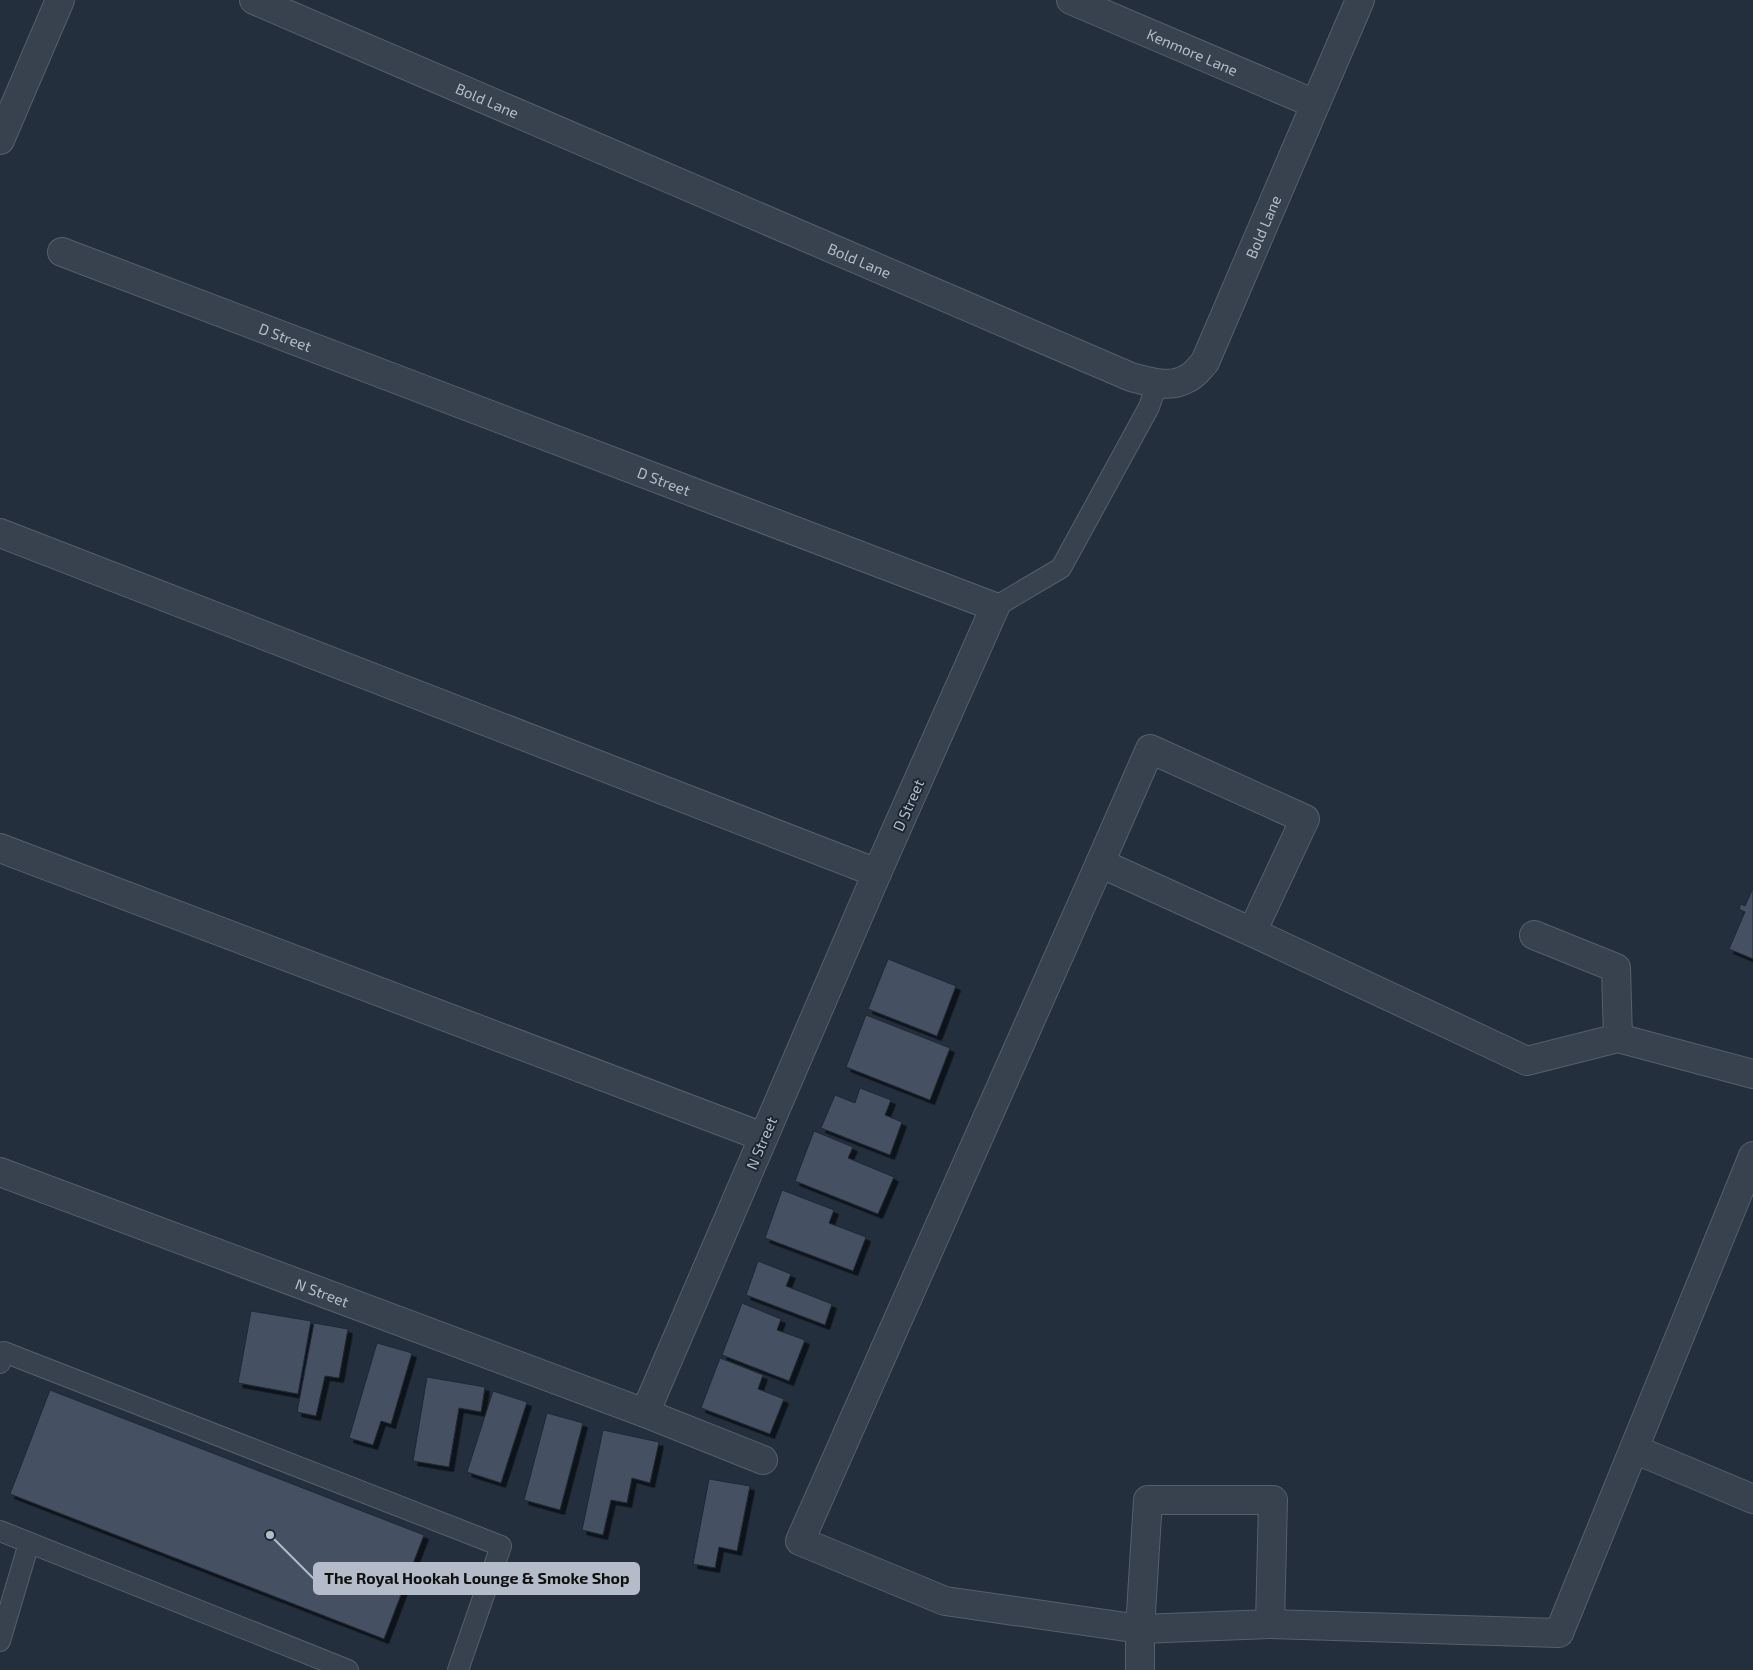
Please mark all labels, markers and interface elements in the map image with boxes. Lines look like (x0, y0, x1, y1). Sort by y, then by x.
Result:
street label: Kenmore Lane (1144, 24, 1241, 79)
street label: Bold Lane (453, 79, 522, 122)
street label: Bold Lane (1241, 192, 1284, 261)
street label: Bold Lane (825, 239, 894, 282)
street label: D Street (256, 319, 315, 355)
street label: D Street (635, 463, 693, 499)
street label: D Street (889, 776, 928, 834)
street label: N Street (742, 1114, 780, 1172)
street label: N Street (293, 1274, 352, 1311)
callout: The Royal Hookah Lounge & Smoke Shop (314, 1563, 639, 1594)
text: The Royal Hookah Lounge & Smoke Shop (324, 1568, 630, 1588)

